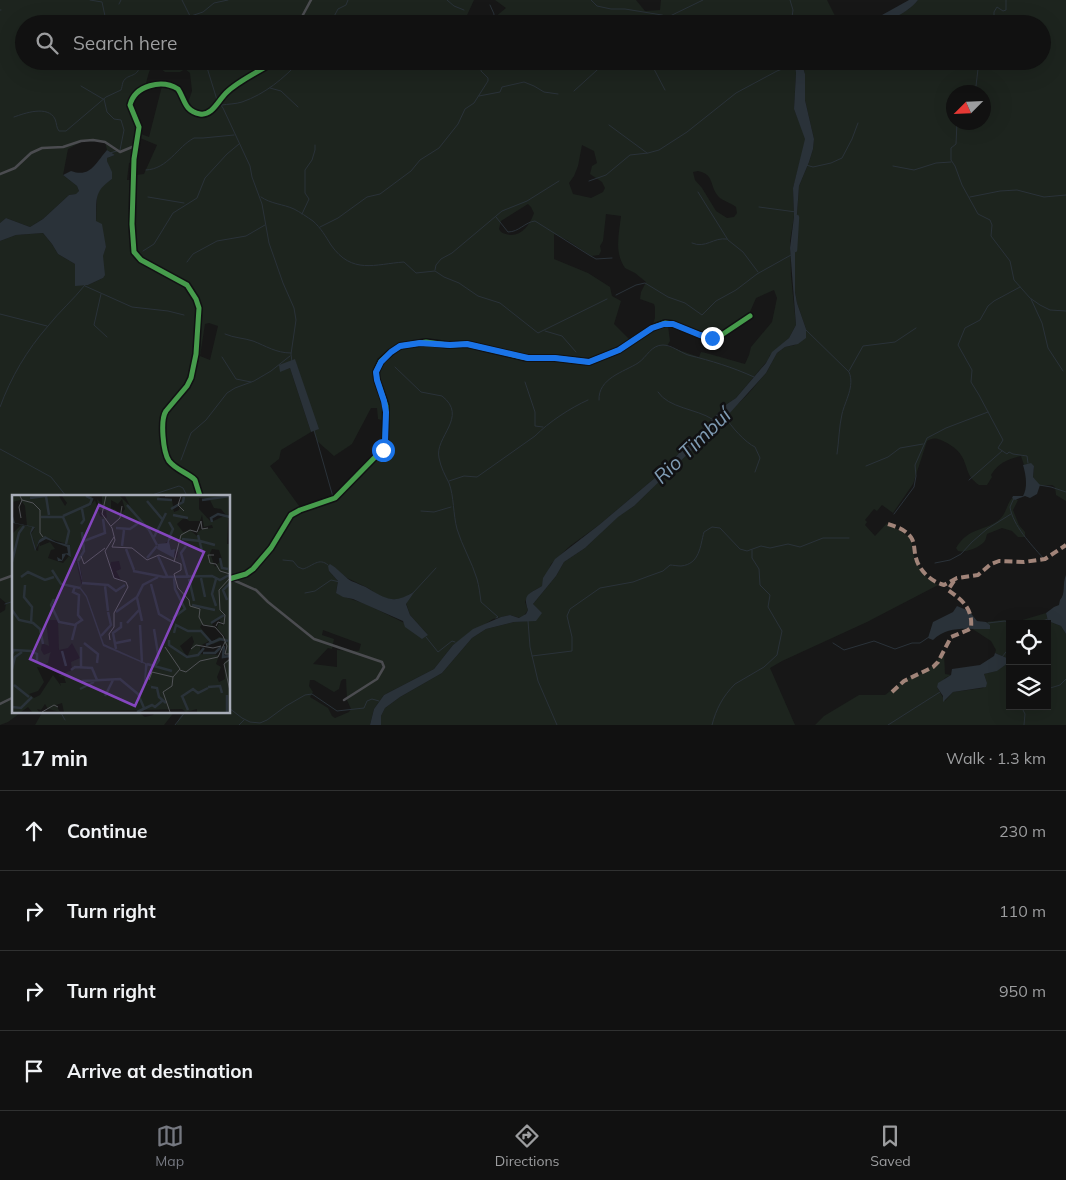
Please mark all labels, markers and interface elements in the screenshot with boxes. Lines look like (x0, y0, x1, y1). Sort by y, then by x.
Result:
search box (15, 15, 1051, 70)
icon: search (33, 29, 61, 57)
text: Search here (73, 31, 177, 55)
north arrow (946, 85, 991, 130)
route end (701, 327, 724, 350)
water label: Rio Timbuí (648, 400, 738, 489)
route start (372, 439, 395, 462)
inset map (12, 495, 230, 712)
map controls (1006, 620, 1051, 710)
button: locate (1006, 620, 1051, 665)
button: layers (1006, 665, 1051, 710)
text: 17 min (20, 745, 88, 771)
text: Walk · 1.3 km (946, 748, 1046, 768)
icon: ahead (20, 817, 48, 845)
text: Continue (67, 819, 147, 843)
text: 230 m (999, 821, 1046, 841)
icon: right (20, 897, 48, 925)
text: Turn right (67, 899, 156, 923)
text: 110 m (999, 901, 1046, 921)
icon: right (20, 977, 48, 1005)
text: Turn right (67, 979, 156, 1003)
text: 950 m (999, 981, 1046, 1001)
icon: arrive (20, 1057, 48, 1085)
text: Arrive at destination (67, 1059, 253, 1083)
tab: Map (155, 1122, 184, 1170)
tab: Directions (495, 1122, 560, 1170)
tab: Saved (870, 1122, 911, 1170)

